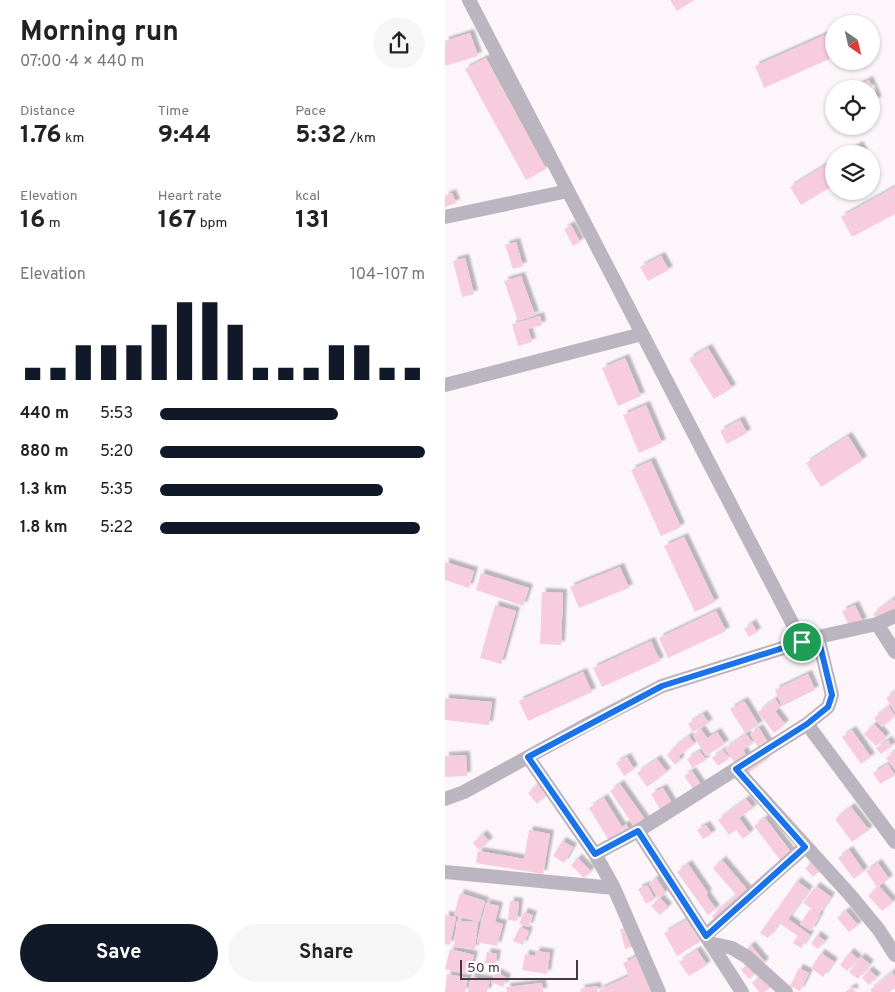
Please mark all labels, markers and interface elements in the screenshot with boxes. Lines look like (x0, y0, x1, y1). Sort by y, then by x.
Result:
text: Morning run (20, 15, 179, 51)
north arrow (825, 15, 880, 70)
map controls (825, 15, 880, 200)
button: share (373, 17, 425, 69)
text: 07:00 · 4 × 440 m (20, 52, 144, 72)
button: locate (825, 80, 880, 135)
text: Distance (20, 103, 75, 120)
text: Time (158, 103, 189, 120)
text: Pace (295, 103, 326, 120)
text: 1.76 (20, 120, 62, 152)
text: 9:44 (158, 120, 211, 152)
text: 5:32 (295, 120, 346, 152)
text: km (62, 130, 84, 147)
text: /km (346, 130, 376, 147)
button: layers (825, 145, 880, 200)
text: Elevation (20, 188, 78, 205)
text: Heart rate (158, 188, 222, 205)
text: kcal (295, 188, 320, 205)
text: 16 (20, 205, 45, 237)
text: 167 (158, 205, 196, 237)
text: 131 (295, 205, 330, 237)
text: m (45, 215, 61, 232)
text: bpm (196, 215, 227, 232)
text: Elevation (20, 265, 86, 285)
text: 104–107 m (350, 265, 425, 285)
text: 440 m (20, 404, 69, 424)
text: 5:53 (100, 404, 133, 424)
text: 880 m (20, 442, 68, 462)
text: 5:20 (100, 442, 134, 462)
text: 1.3 km (20, 480, 67, 500)
text: 5:35 (100, 480, 133, 500)
text: 1.8 km (20, 518, 67, 538)
text: 5:22 (100, 518, 133, 538)
pin (781, 621, 823, 663)
icon: arrive (788, 628, 816, 656)
button: Save (20, 924, 218, 982)
button: Share (228, 924, 425, 982)
scale bar (460, 957, 577, 980)
text: 50 m (467, 960, 500, 977)

